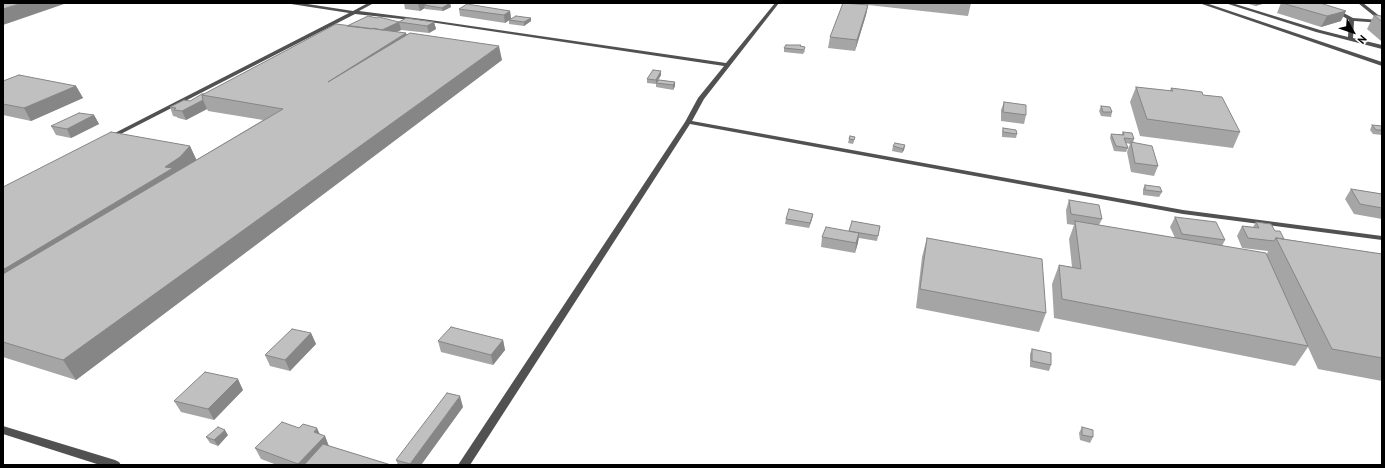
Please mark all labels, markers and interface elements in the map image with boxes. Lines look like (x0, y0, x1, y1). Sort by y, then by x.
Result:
north arrow (1333, 12, 1373, 52)
text: N (1355, 32, 1370, 47)

